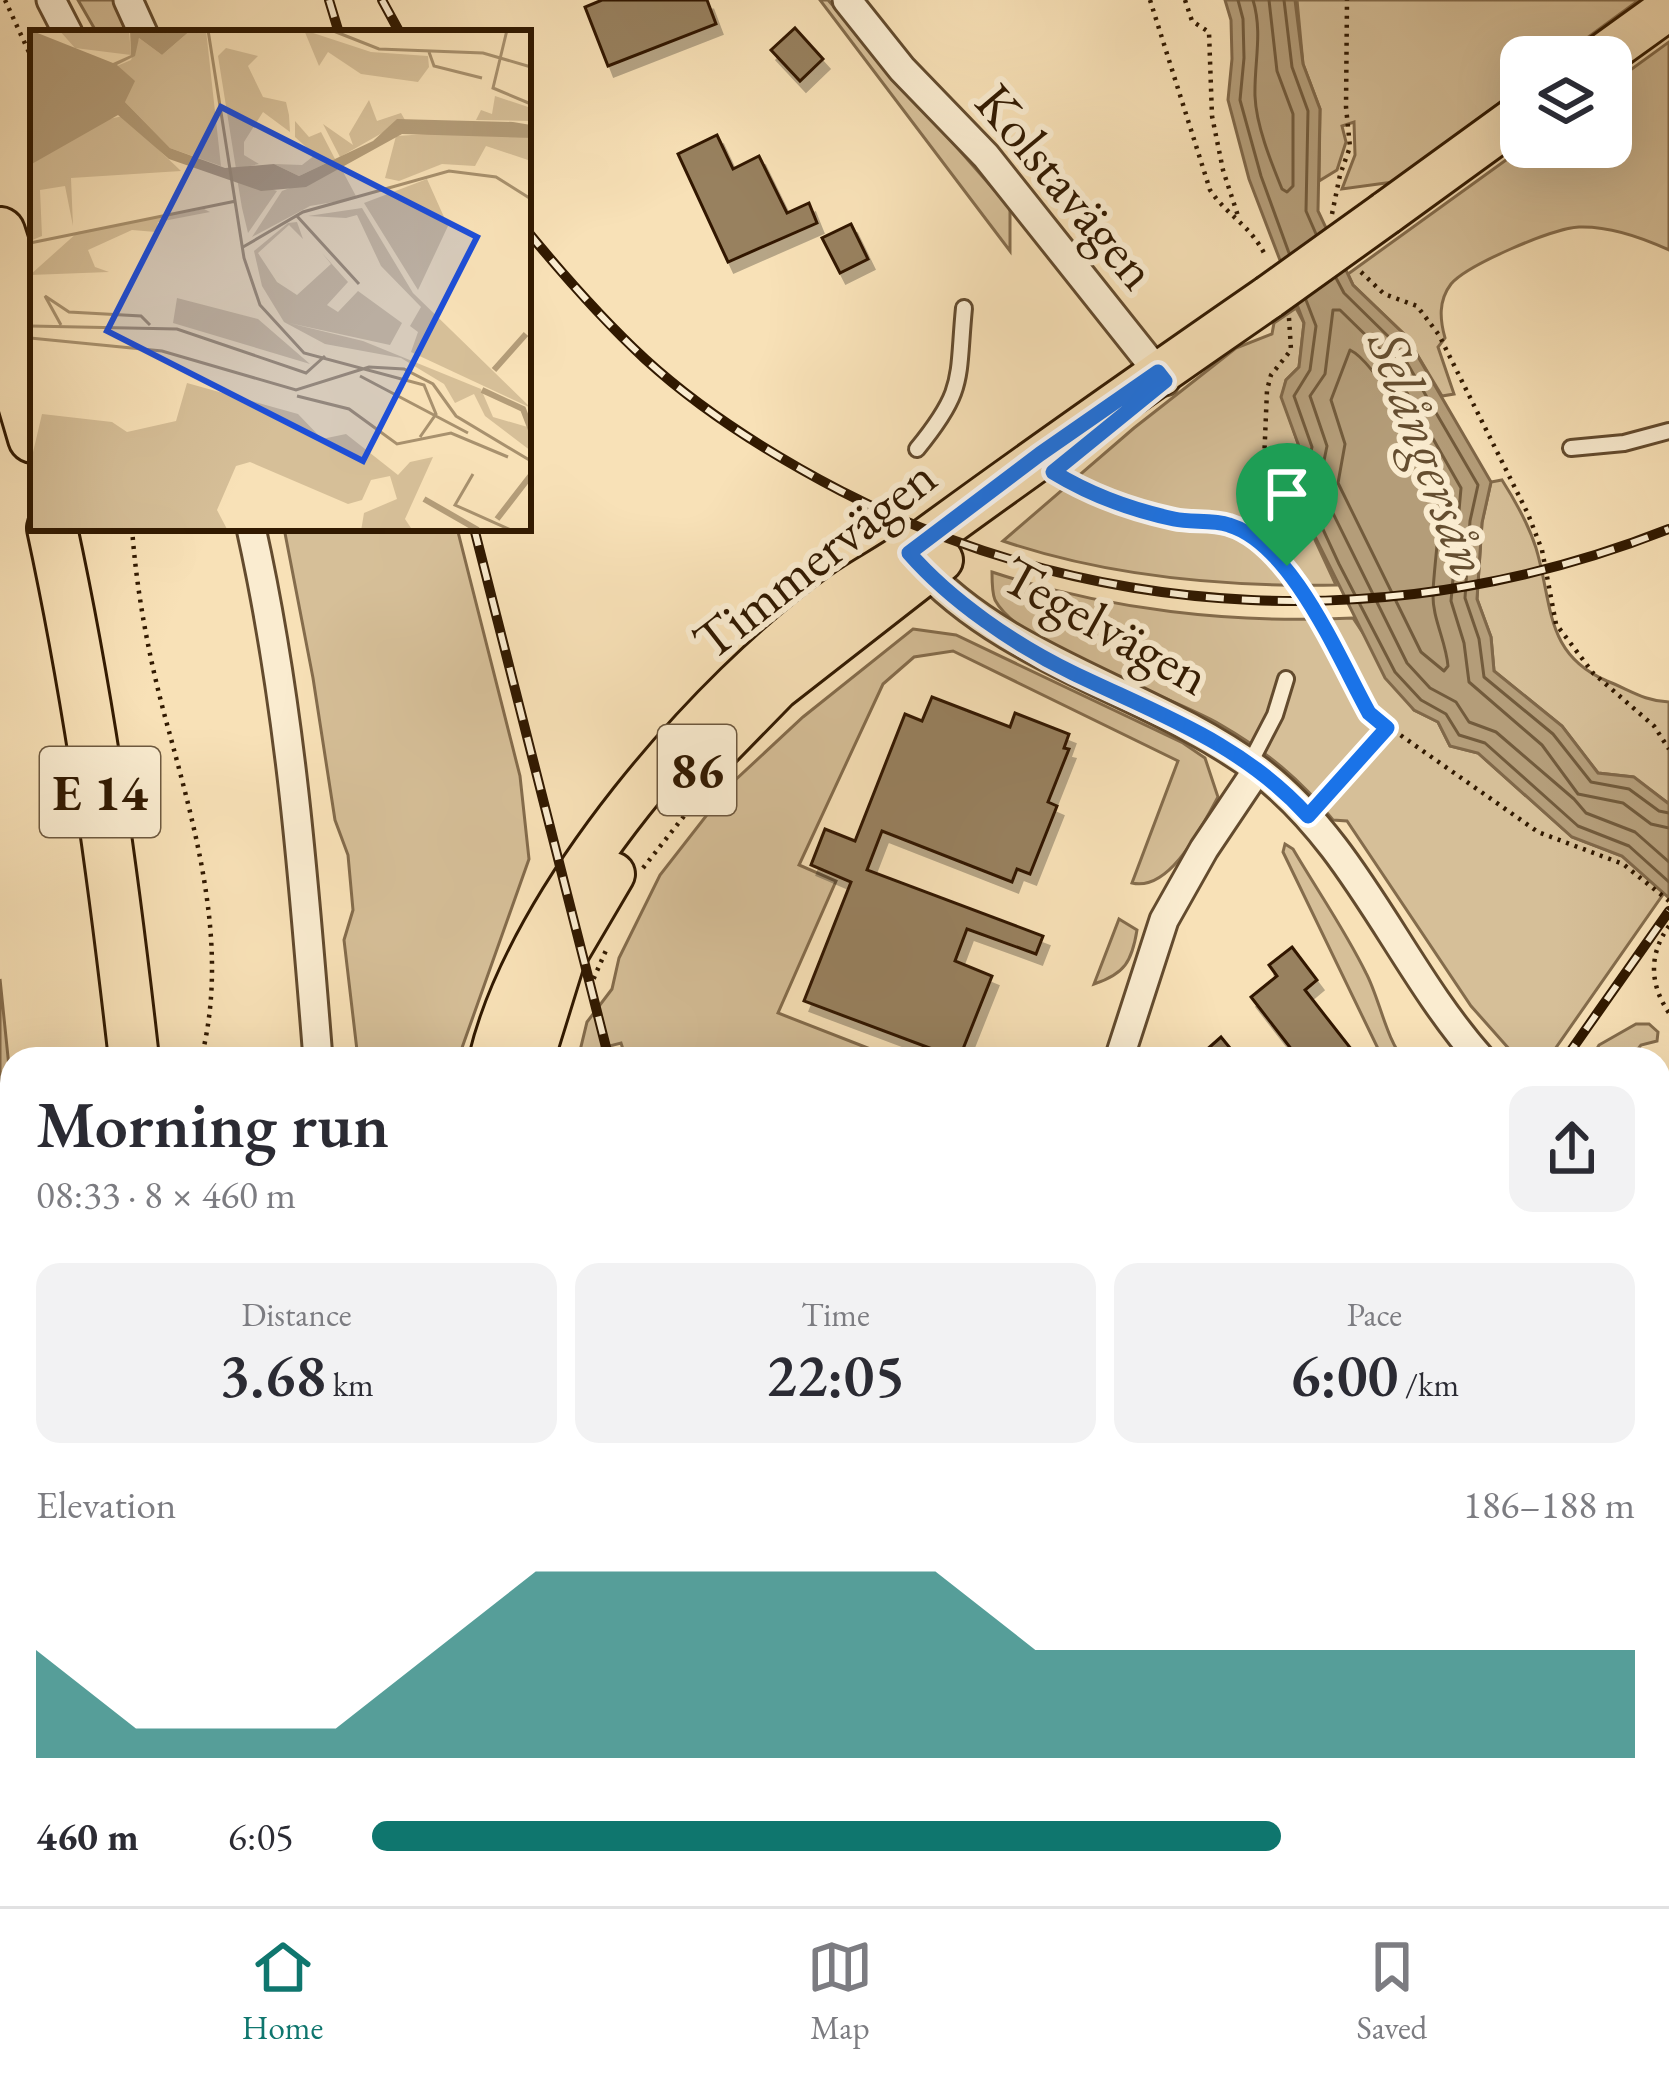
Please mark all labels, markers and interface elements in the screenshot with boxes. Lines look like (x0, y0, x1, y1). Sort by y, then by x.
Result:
inset map (30, 30, 531, 531)
map controls (1500, 36, 1632, 168)
button: layers (1500, 36, 1632, 168)
street label: Kolstavägen (960, 69, 1174, 303)
water label: Selångersån (1351, 320, 1508, 586)
street label: Timmervägen (678, 441, 950, 675)
pin (1236, 443, 1338, 566)
icon: arrive (1254, 461, 1320, 527)
street label: Tegelvägen (990, 539, 1222, 711)
road number: 86 (658, 725, 736, 815)
road number: E 14 (40, 747, 160, 837)
text: Morning run (36, 1081, 389, 1167)
button: share (1509, 1086, 1635, 1212)
text: 08:33 · 8 × 460 m (36, 1169, 296, 1220)
text: Distance (241, 1293, 352, 1336)
text: Time (801, 1293, 870, 1336)
text: Pace (1347, 1293, 1402, 1336)
text: 3.68 (219, 1336, 326, 1414)
text: 22:05 (766, 1336, 905, 1414)
text: 6:00 (1290, 1336, 1398, 1414)
text: km (326, 1363, 374, 1406)
text: /km (1398, 1363, 1459, 1406)
text: Elevation (36, 1479, 176, 1530)
text: 186–188 m (1463, 1479, 1635, 1530)
text: 460 m (36, 1811, 139, 1862)
text: 6:05 (228, 1811, 294, 1862)
tab: Home (242, 1934, 323, 2049)
tab: Map (807, 1934, 873, 2049)
tab: Saved (1356, 1934, 1427, 2049)

